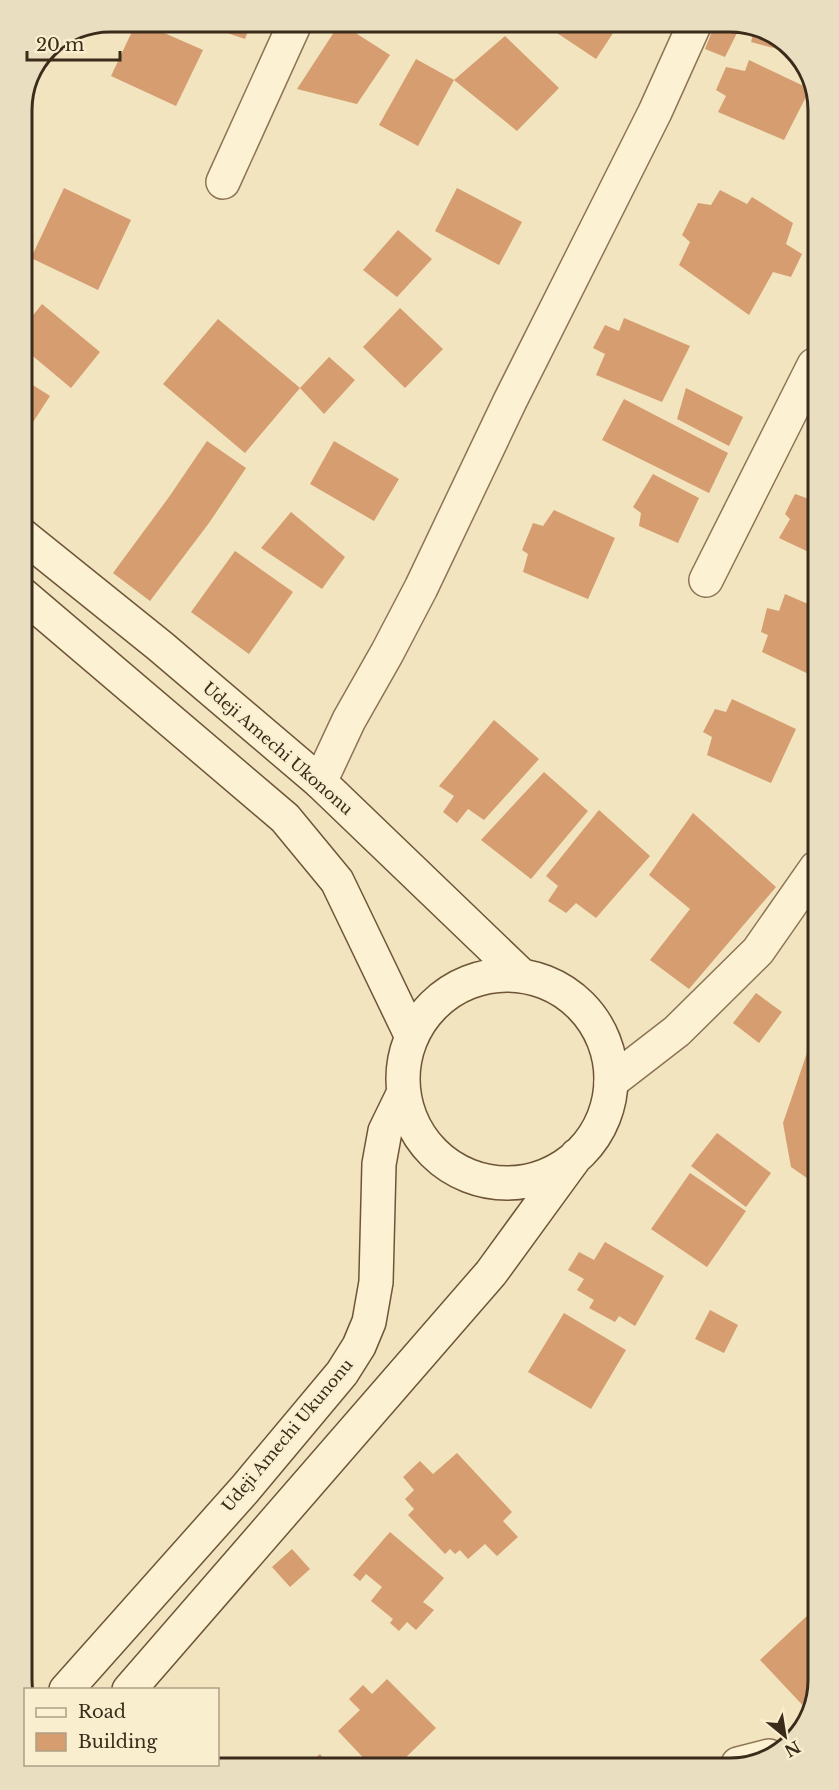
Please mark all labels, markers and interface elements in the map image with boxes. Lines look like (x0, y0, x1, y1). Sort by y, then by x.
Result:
scale bar (27, 24, 120, 62)
text: 20 m (36, 34, 84, 56)
street label: Udeji Amechi Ukononu (199, 677, 357, 819)
street label: Udeji Amechi Ukunonu (217, 1354, 357, 1515)
legend (24, 1688, 219, 1766)
text: Road (78, 1701, 126, 1723)
north arrow (755, 1706, 815, 1766)
text: Building (78, 1731, 157, 1753)
text: N (781, 1737, 804, 1761)

